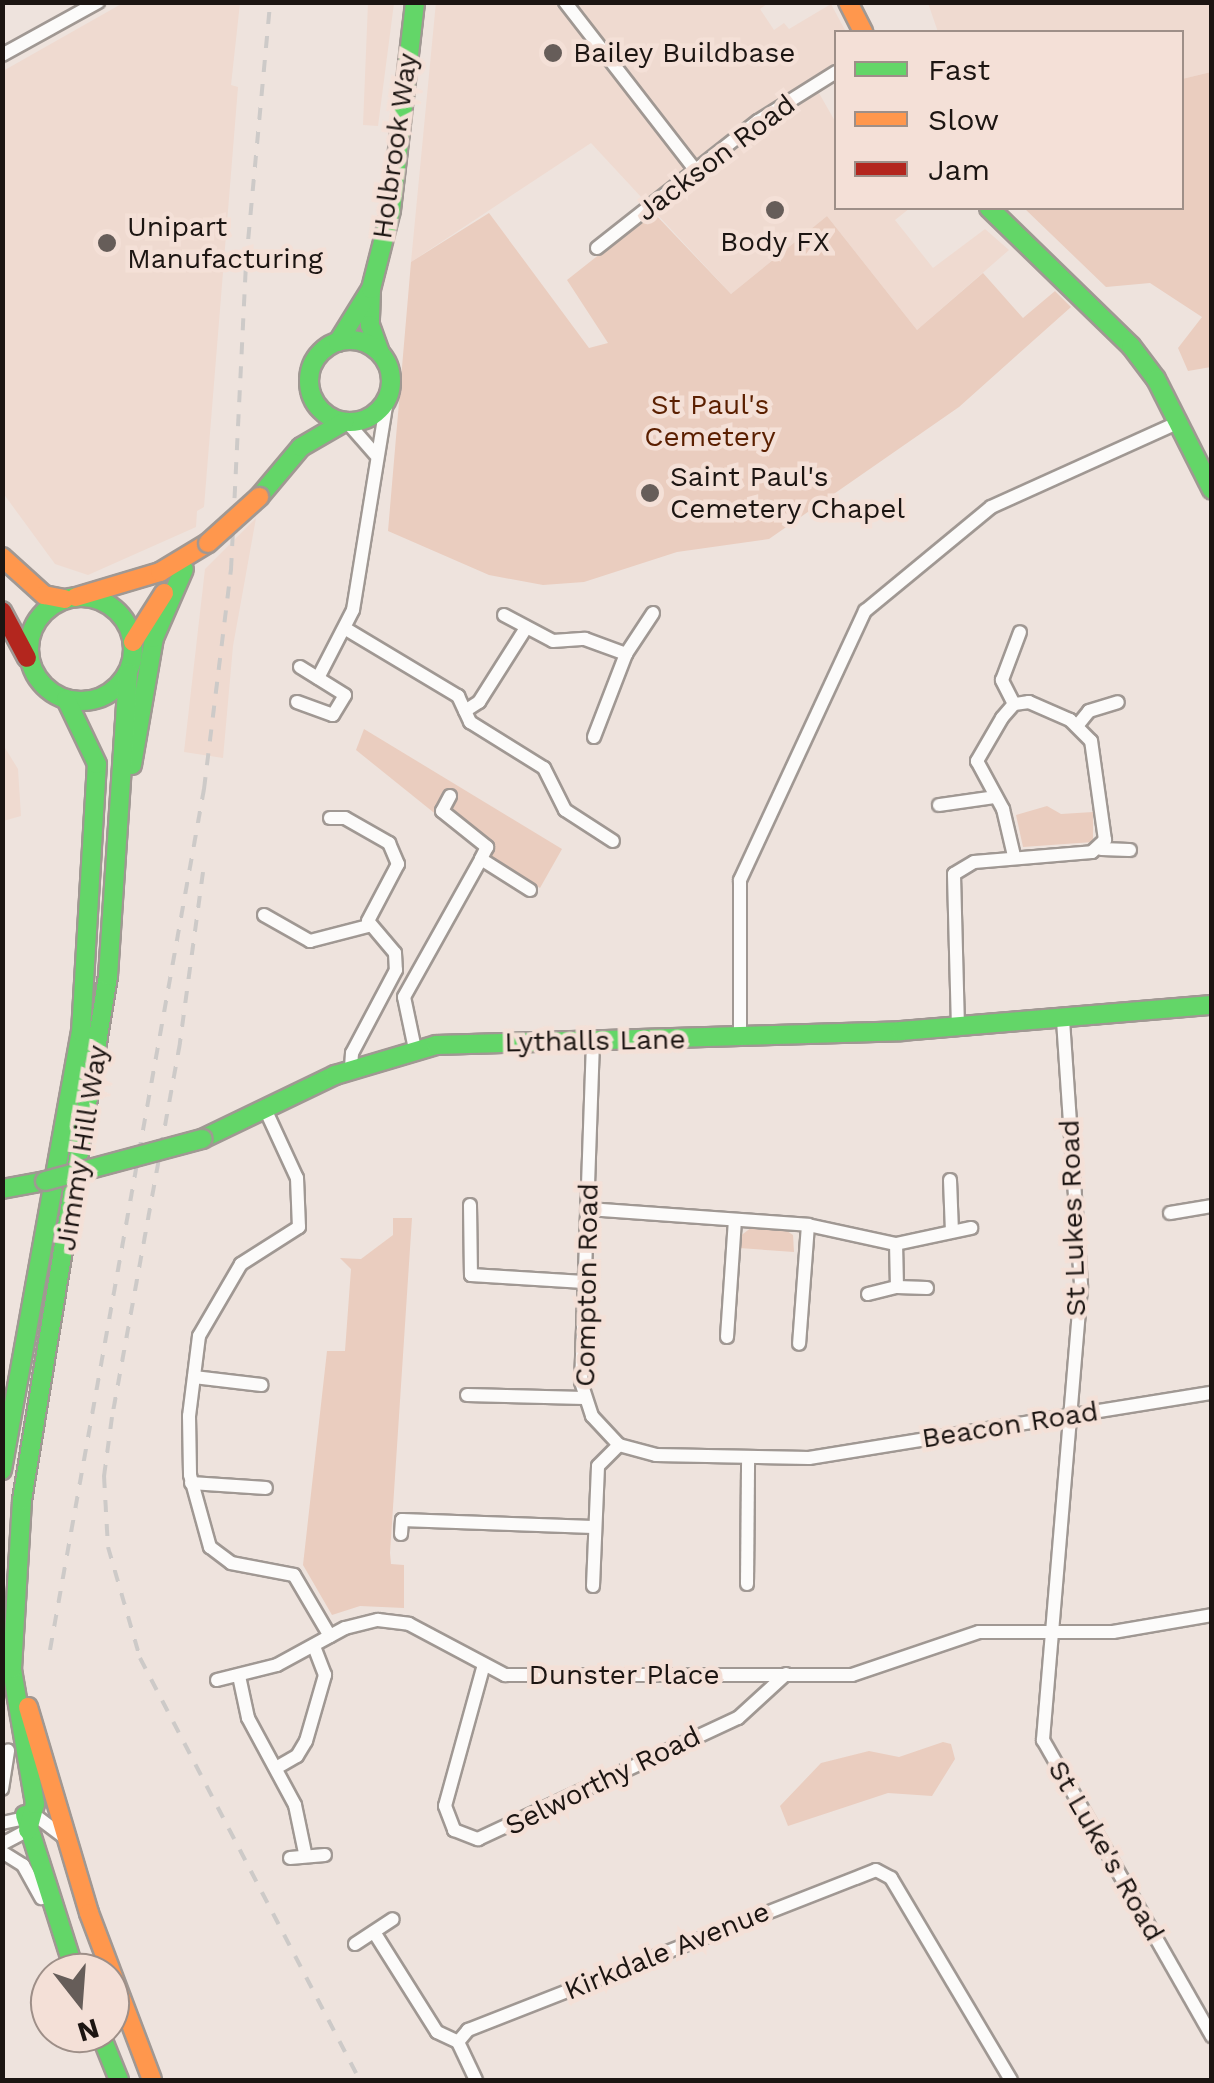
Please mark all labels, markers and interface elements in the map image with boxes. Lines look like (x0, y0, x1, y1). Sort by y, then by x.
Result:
legend (834, 30, 1184, 210)
place label: Bailey Buildbase (573, 36, 796, 70)
marker: Bailey Buildbase (542, 42, 564, 64)
street label: Holbrook Way (365, 50, 425, 242)
text: Fast (928, 52, 990, 87)
street label: Jackson Road (630, 88, 802, 228)
text: Slow (928, 102, 999, 137)
text: Jam (928, 152, 990, 187)
marker: Body FX (764, 199, 786, 221)
place label: Unipart Manufacturing (127, 210, 323, 276)
place label: Body FX (720, 225, 830, 259)
marker: Unipart Manufacturing (96, 232, 118, 254)
park label: St Paul's Cemetery (644, 388, 776, 454)
place label: Saint Paul's Cemetery Chapel (670, 460, 906, 526)
marker: Saint Paul's Cemetery Chapel (639, 482, 661, 504)
street label: Lythalls Lane (504, 1023, 686, 1059)
street label: Jimmy Hill Way (49, 1042, 115, 1254)
street label: St Lukes Road (1053, 1119, 1093, 1317)
street label: Compton Road (568, 1183, 606, 1387)
street label: Beacon Road (919, 1394, 1101, 1456)
street label: Dunster Place (528, 1658, 720, 1692)
street label: Selworthy Road (500, 1719, 706, 1843)
street label: St Luke's Road (1041, 1755, 1171, 1947)
street label: Kirkdale Avenue (559, 1894, 775, 2008)
north arrow (30, 1953, 130, 2053)
text: N (74, 2011, 103, 2049)

